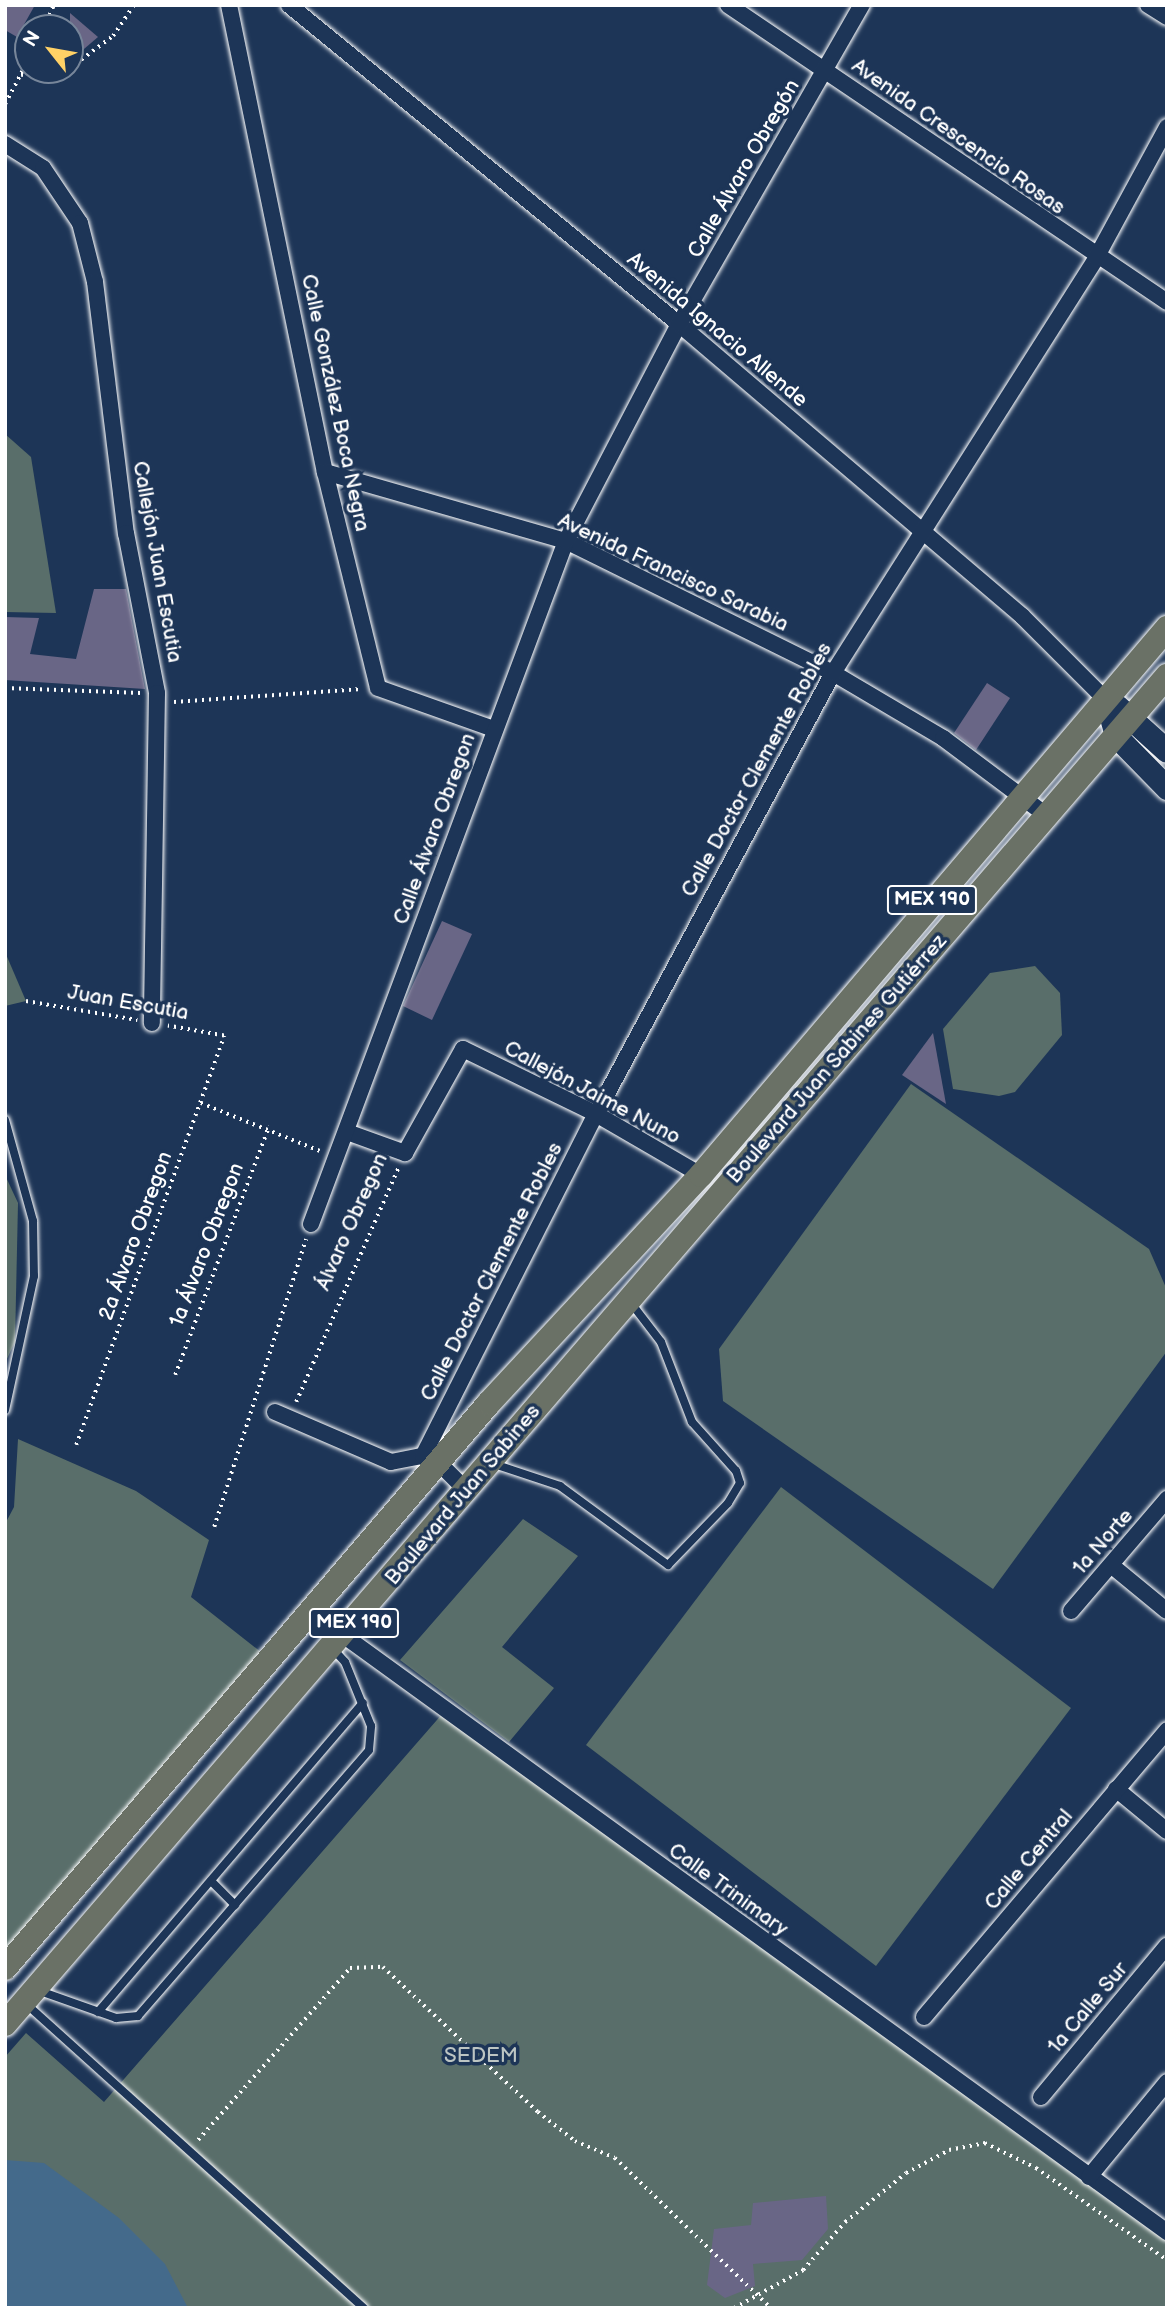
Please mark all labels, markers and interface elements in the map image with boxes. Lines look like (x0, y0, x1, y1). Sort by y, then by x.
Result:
north arrow (14, 14, 84, 84)
text: N (19, 27, 46, 51)
street label: Avenida Crescencio Rosas (847, 54, 1069, 220)
street label: Calle Álvaro Obregón (683, 75, 805, 263)
street label: Avenida Ignacio Allende (622, 247, 812, 413)
street label: Calle González Boca Negra (295, 272, 375, 534)
street label: Callejón Juan Escutia (127, 459, 187, 665)
street label: Avenida Francisco Sarabia (554, 508, 792, 638)
street label: Calle Doctor Clemente Robles (676, 638, 838, 902)
street label: Calle Álvaro Obregon (389, 730, 481, 928)
road number: MEX 190 (886, 885, 978, 916)
street label: Boulevard Juan Sabines Gutiérrez (721, 929, 953, 1189)
street label: Juan Escutia (66, 980, 190, 1026)
street label: Callejón Jaime Nuno (499, 1036, 685, 1150)
street label: Calle Doctor Clemente Robles (416, 1138, 568, 1406)
street label: 2a Álvaro Obregon (94, 1148, 178, 1324)
street label: Álvaro Obregon (310, 1149, 394, 1295)
street label: 1a Álvaro Obregon (164, 1160, 250, 1330)
street label: Boulevard Juan Sabines (380, 1399, 546, 1591)
street label: 1a Norte (1067, 1504, 1139, 1580)
road number: MEX 190 (308, 1608, 400, 1638)
street label: Calle Central (980, 1805, 1078, 1915)
street label: Calle Trinimary (663, 1838, 793, 1942)
street label: 1a Calle Sur (1042, 1957, 1134, 2059)
park label: SEDEM (444, 2043, 518, 2069)

